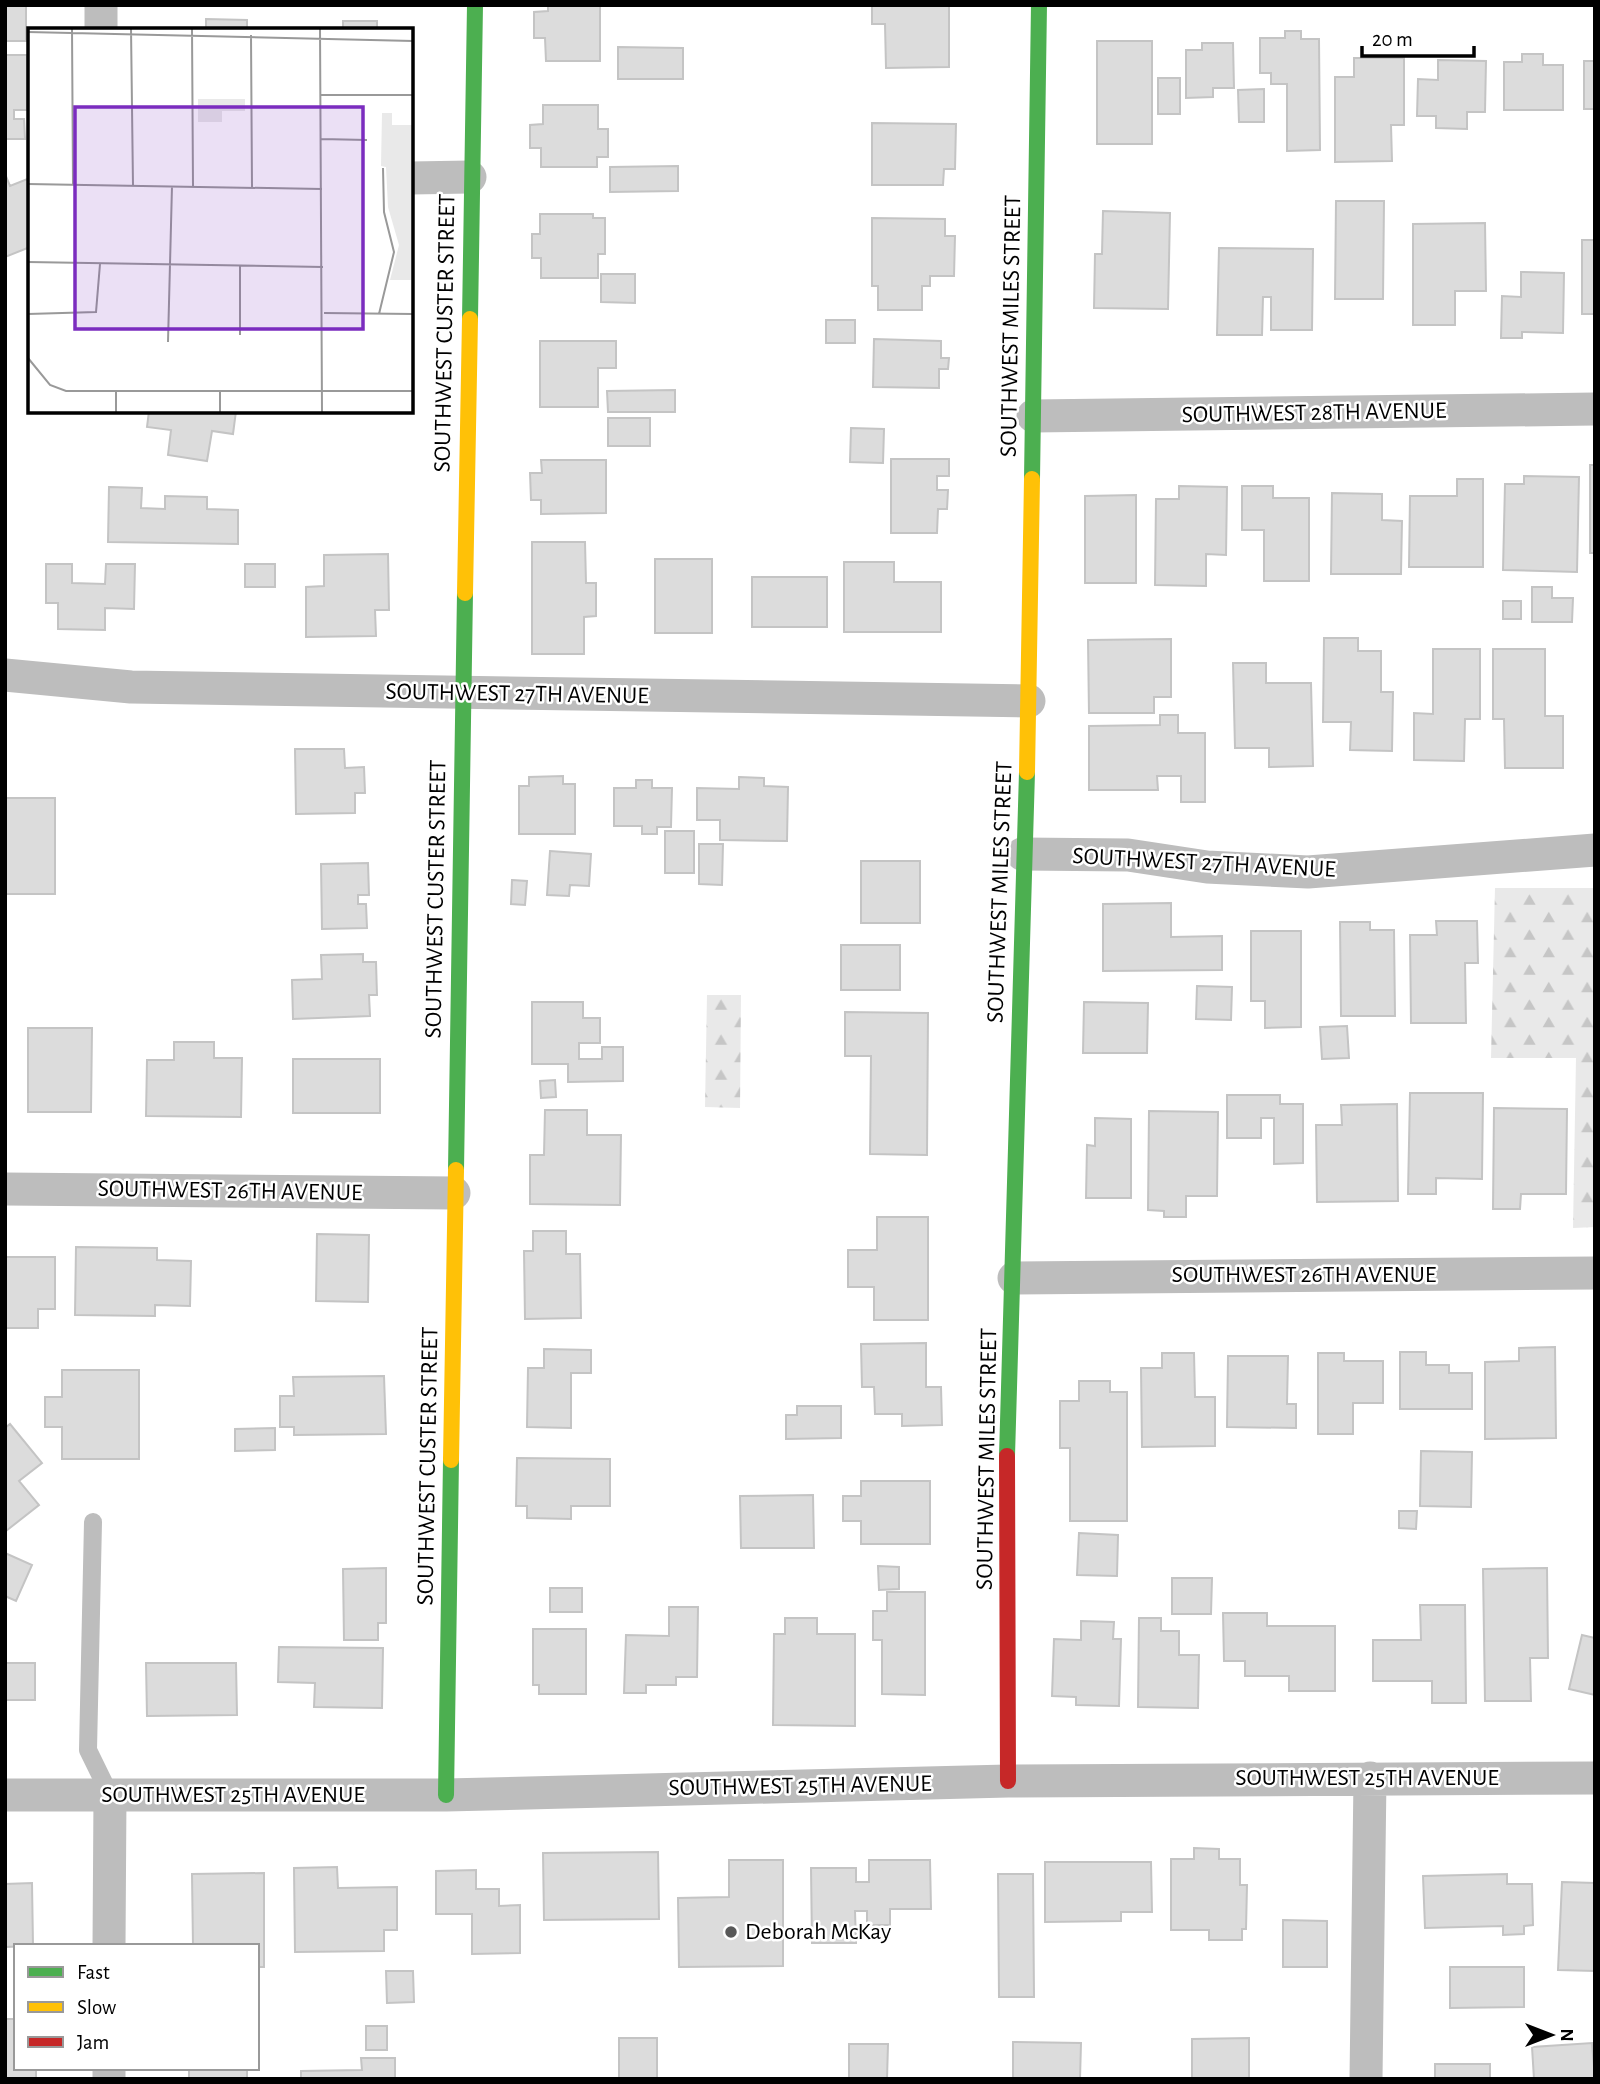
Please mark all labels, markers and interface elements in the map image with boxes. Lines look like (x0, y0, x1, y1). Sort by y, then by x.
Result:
scale bar (1362, 14, 1474, 58)
inset map (28, 28, 413, 413)
text: 20 m (1372, 29, 1413, 50)
street label: SOUTHWEST CUSTER STREET (431, 193, 459, 473)
street label: SOUTHWEST MILES STREET (997, 194, 1025, 457)
street label: SOUTHWEST 28TH AVENUE (1181, 399, 1447, 427)
street label: SOUTHWEST 27TH AVENUE (385, 680, 649, 708)
street label: SOUTHWEST CUSTER STREET (422, 759, 450, 1039)
street label: SOUTHWEST MILES STREET (983, 760, 1017, 1023)
street label: SOUTHWEST 27TH AVENUE (1072, 844, 1337, 882)
street label: SOUTHWEST 26TH AVENUE (97, 1177, 363, 1205)
street label: SOUTHWEST 26TH AVENUE (1172, 1263, 1437, 1287)
street label: SOUTHWEST CUSTER STREET (414, 1326, 442, 1606)
street label: SOUTHWEST MILES STREET (973, 1327, 1001, 1590)
street label: SOUTHWEST 25TH AVENUE (1235, 1766, 1499, 1790)
street label: SOUTHWEST 25TH AVENUE (668, 1772, 932, 1800)
street label: SOUTHWEST 25TH AVENUE (101, 1783, 365, 1807)
place label: Deborah McKay (745, 1920, 891, 1944)
marker: Deborah McKay (723, 1924, 739, 1940)
legend (14, 1944, 259, 2070)
text: Fast (77, 1962, 110, 1983)
text: Slow (77, 1997, 116, 2018)
north arrow (1516, 2000, 1586, 2070)
text: N (1557, 2028, 1576, 2042)
text: Jam (77, 2032, 109, 2053)

